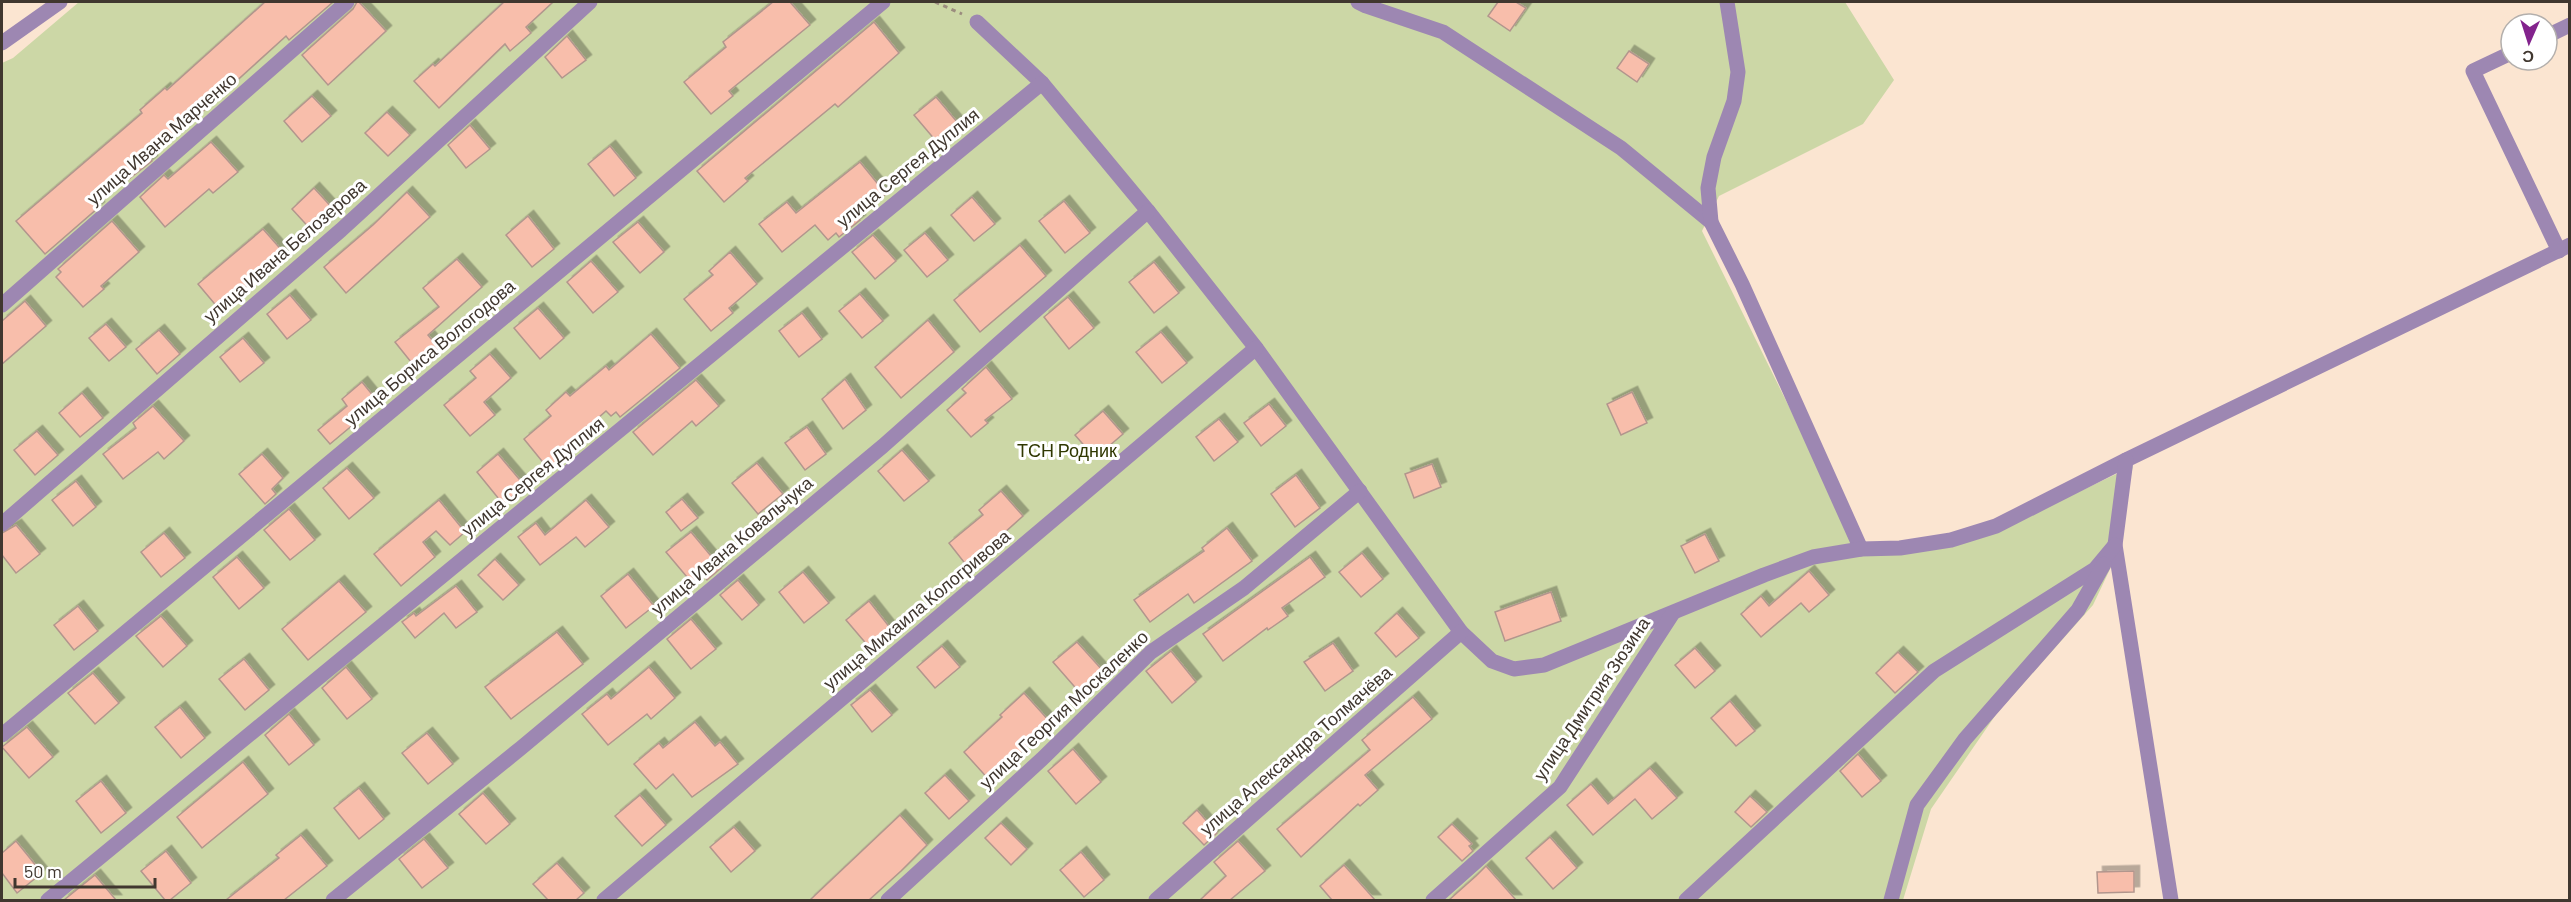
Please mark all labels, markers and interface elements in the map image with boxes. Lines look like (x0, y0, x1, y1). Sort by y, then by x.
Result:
north arrow (2499, 12, 2559, 72)
text: С (2521, 48, 2534, 67)
street label: улица Ивана Марченко (82, 67, 241, 209)
street label: улица Сергея Дуплия (832, 103, 983, 232)
street label: улица Ивана Белозерова (199, 173, 371, 327)
street label: улица Бориса Вологодова (340, 274, 520, 430)
street label: улица Сергея Дуплия (457, 412, 608, 541)
park label: ТСН Родник (1017, 439, 1117, 461)
street label: улица Ивана Ковальчука (646, 471, 817, 619)
street label: улица Михаила Кологривова (818, 524, 1015, 694)
street label: улица Дмитрия Зюзина (1528, 612, 1655, 784)
street label: улица Георгия Москаленко (974, 625, 1152, 793)
street label: улица Александра Толмачёва (1195, 660, 1397, 840)
scale bar (15, 851, 154, 889)
text: 50 m (24, 860, 62, 882)

